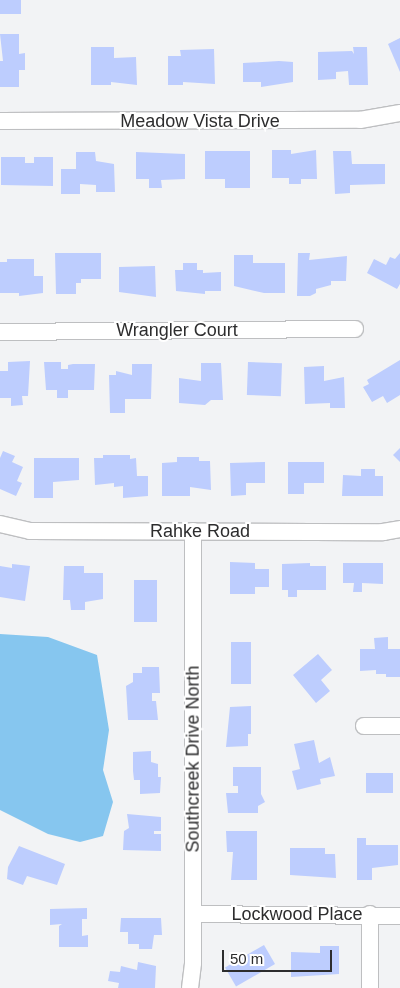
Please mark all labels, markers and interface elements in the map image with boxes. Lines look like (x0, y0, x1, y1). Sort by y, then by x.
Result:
street label: Meadow Vista Drive (120, 110, 280, 132)
street label: Wrangler Court (116, 319, 238, 341)
street label: Rahke Road (150, 520, 250, 542)
street label: Southcreek Drive North (182, 665, 204, 853)
street label: Lockwood Place (231, 903, 363, 925)
scale bar (225, 940, 335, 972)
text: 50 m (230, 950, 263, 967)

